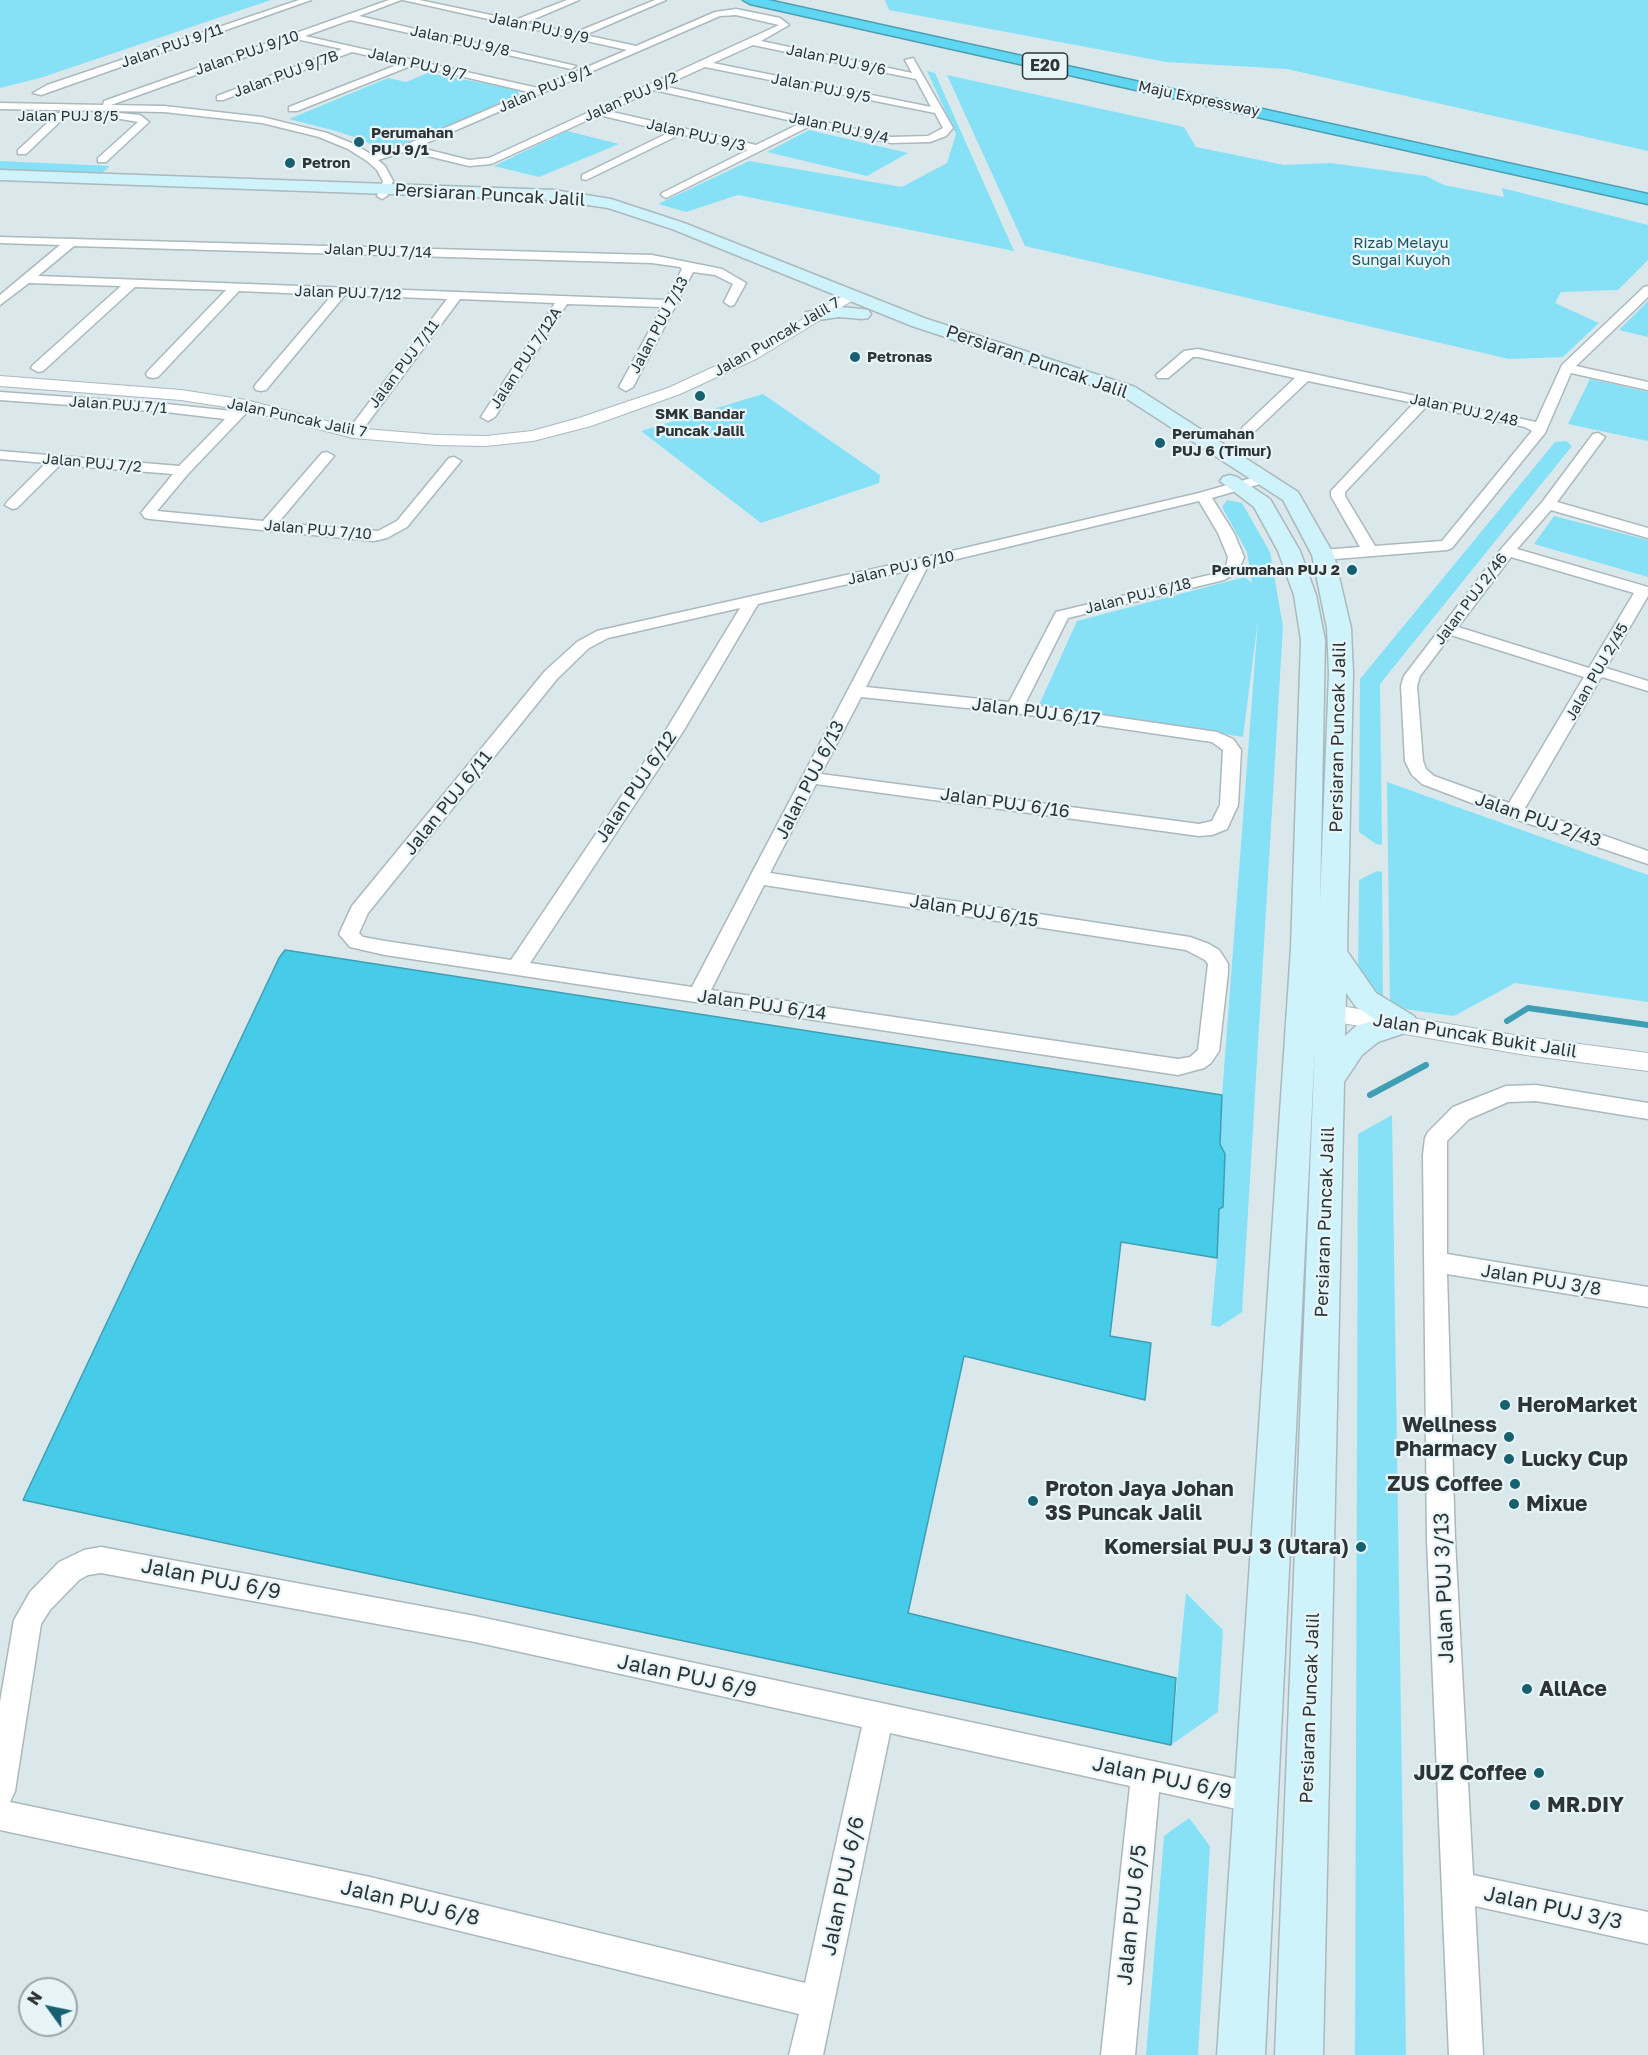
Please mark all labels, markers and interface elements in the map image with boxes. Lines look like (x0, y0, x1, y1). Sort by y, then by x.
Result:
street label: Jalan PUJ 9/9 (488, 9, 590, 47)
street label: Jalan PUJ 9/11 (119, 20, 225, 72)
street label: Jalan PUJ 9/8 (409, 22, 511, 60)
street label: Jalan PUJ 9/10 (193, 27, 301, 79)
street label: Jalan PUJ 9/6 (785, 41, 887, 79)
street label: Jalan PUJ 9/7 (366, 44, 468, 84)
street label: Jalan PUJ 9/7B (231, 47, 341, 101)
road number: E20 (1022, 53, 1068, 79)
street label: Jalan PUJ 9/1 (496, 61, 594, 117)
street label: Jalan PUJ 9/2 (581, 68, 681, 126)
street label: Jalan PUJ 9/5 (770, 70, 872, 106)
street label: Maju Expressway (1137, 77, 1261, 121)
street label: Jalan PUJ 8/5 (18, 107, 118, 125)
street label: Jalan PUJ 9/4 (788, 109, 890, 147)
street label: Jalan PUJ 9/3 (645, 115, 747, 155)
place label: Perumahan PUJ 9/1 (371, 124, 453, 159)
marker: Perumahan PUJ 9/1 (352, 135, 366, 149)
place label: Petron (302, 154, 350, 172)
marker: Petron (283, 156, 297, 170)
street label: Persiaran Puncak Jalil (394, 179, 586, 211)
park label: Rizab Melayu Sungai Kuyoh (1352, 234, 1450, 269)
street label: Jalan PUJ 7/14 (324, 240, 432, 262)
street label: Jalan PUJ 7/13 (626, 273, 692, 377)
street label: Jalan PUJ 7/12 (294, 282, 402, 304)
street label: Jalan Puncak Jalil 7 (711, 294, 843, 380)
street label: Jalan PUJ 7/12A (487, 304, 565, 412)
street label: Jalan PUJ 7/11 (365, 316, 443, 412)
street label: Persiaran Puncak Jalil (943, 321, 1131, 403)
place label: Petronas (867, 348, 932, 366)
marker: Petronas (848, 350, 862, 364)
marker: SMK Bandar Puncak Jalil (693, 389, 707, 403)
street label: Jalan PUJ 2/48 (1408, 390, 1520, 430)
street label: Jalan PUJ 7/1 (68, 393, 168, 417)
street label: Jalan Puncak Jalil 7 (226, 394, 368, 442)
place label: SMK Bandar Puncak Jalil (655, 405, 745, 440)
place label: Perumahan PUJ 6 (Timur) (1172, 425, 1272, 460)
marker: Perumahan PUJ 6 (Timur) (1153, 436, 1167, 450)
street label: Jalan PUJ 7/2 (42, 450, 142, 476)
street label: Jalan PUJ 7/10 (264, 516, 372, 544)
street label: Jalan PUJ 6/10 (846, 547, 956, 589)
street label: Jalan PUJ 2/46 (1431, 550, 1511, 648)
place label: Perumahan PUJ 2 (1212, 561, 1340, 579)
marker: Perumahan PUJ 2 (1345, 563, 1359, 577)
street label: Jalan PUJ 6/18 (1083, 574, 1193, 618)
street label: Jalan PUJ 2/45 (1562, 620, 1632, 724)
street label: Persiaran Puncak Jalil (1326, 641, 1350, 833)
street label: Jalan PUJ 6/17 (971, 693, 1101, 731)
street label: Jalan PUJ 6/13 (771, 717, 849, 843)
street label: Jalan PUJ 6/12 (591, 727, 681, 847)
street label: Jalan PUJ 6/11 (399, 746, 497, 860)
street label: Jalan PUJ 6/16 (939, 783, 1071, 823)
street label: Jalan PUJ 2/43 (1472, 788, 1604, 852)
street label: Jalan PUJ 6/15 (908, 890, 1040, 932)
street label: Jalan PUJ 6/14 (696, 985, 828, 1025)
street label: Jalan Puncak Bukit Jalil (1371, 1009, 1579, 1063)
street label: Persiaran Puncak Jalil (1311, 1126, 1339, 1318)
street label: Jalan PUJ 3/8 (1479, 1260, 1603, 1300)
place label: HeroMarket (1517, 1392, 1637, 1418)
marker: HeroMarket (1498, 1398, 1512, 1412)
place label: Wellness Pharmacy (1395, 1412, 1497, 1462)
marker: Wellness Pharmacy (1502, 1430, 1516, 1444)
place label: Lucky Cup (1521, 1446, 1628, 1472)
marker: Lucky Cup (1502, 1452, 1516, 1466)
place label: ZUS Coffee (1387, 1471, 1503, 1497)
place label: Proton Jaya Johan 3S Puncak Jalil (1045, 1476, 1234, 1526)
marker: ZUS Coffee (1508, 1477, 1522, 1491)
place label: Mixue (1526, 1491, 1588, 1517)
marker: Proton Jaya Johan 3S Puncak Jalil (1026, 1494, 1040, 1508)
marker: Mixue (1507, 1497, 1521, 1511)
street label: Jalan PUJ 3/13 (1429, 1512, 1459, 1664)
place label: Komersial PUJ 3 (Utara) (1104, 1534, 1349, 1560)
marker: Komersial PUJ 3 (Utara) (1354, 1540, 1368, 1554)
street label: Jalan PUJ 6/9 (139, 1553, 283, 1605)
street label: Persiaran Puncak Jalil (1296, 1612, 1324, 1804)
street label: Jalan PUJ 6/9 (615, 1649, 759, 1703)
place label: AllAce (1539, 1676, 1607, 1702)
marker: AllAce (1520, 1682, 1534, 1696)
street label: Jalan PUJ 6/9 (1090, 1751, 1234, 1805)
place label: JUZ Coffee (1413, 1760, 1527, 1786)
marker: JUZ Coffee (1532, 1766, 1546, 1780)
place label: MR.DIY (1547, 1792, 1624, 1818)
marker: MR.DIY (1528, 1798, 1542, 1812)
street label: Jalan PUJ 6/6 (816, 1814, 870, 1958)
street label: Jalan PUJ 6/5 (1112, 1843, 1152, 1987)
street label: Jalan PUJ 6/8 (338, 1875, 482, 1931)
street label: Jalan PUJ 3/3 (1481, 1881, 1625, 1935)
north arrow (18, 1977, 78, 2037)
text: N (23, 1988, 46, 2009)

